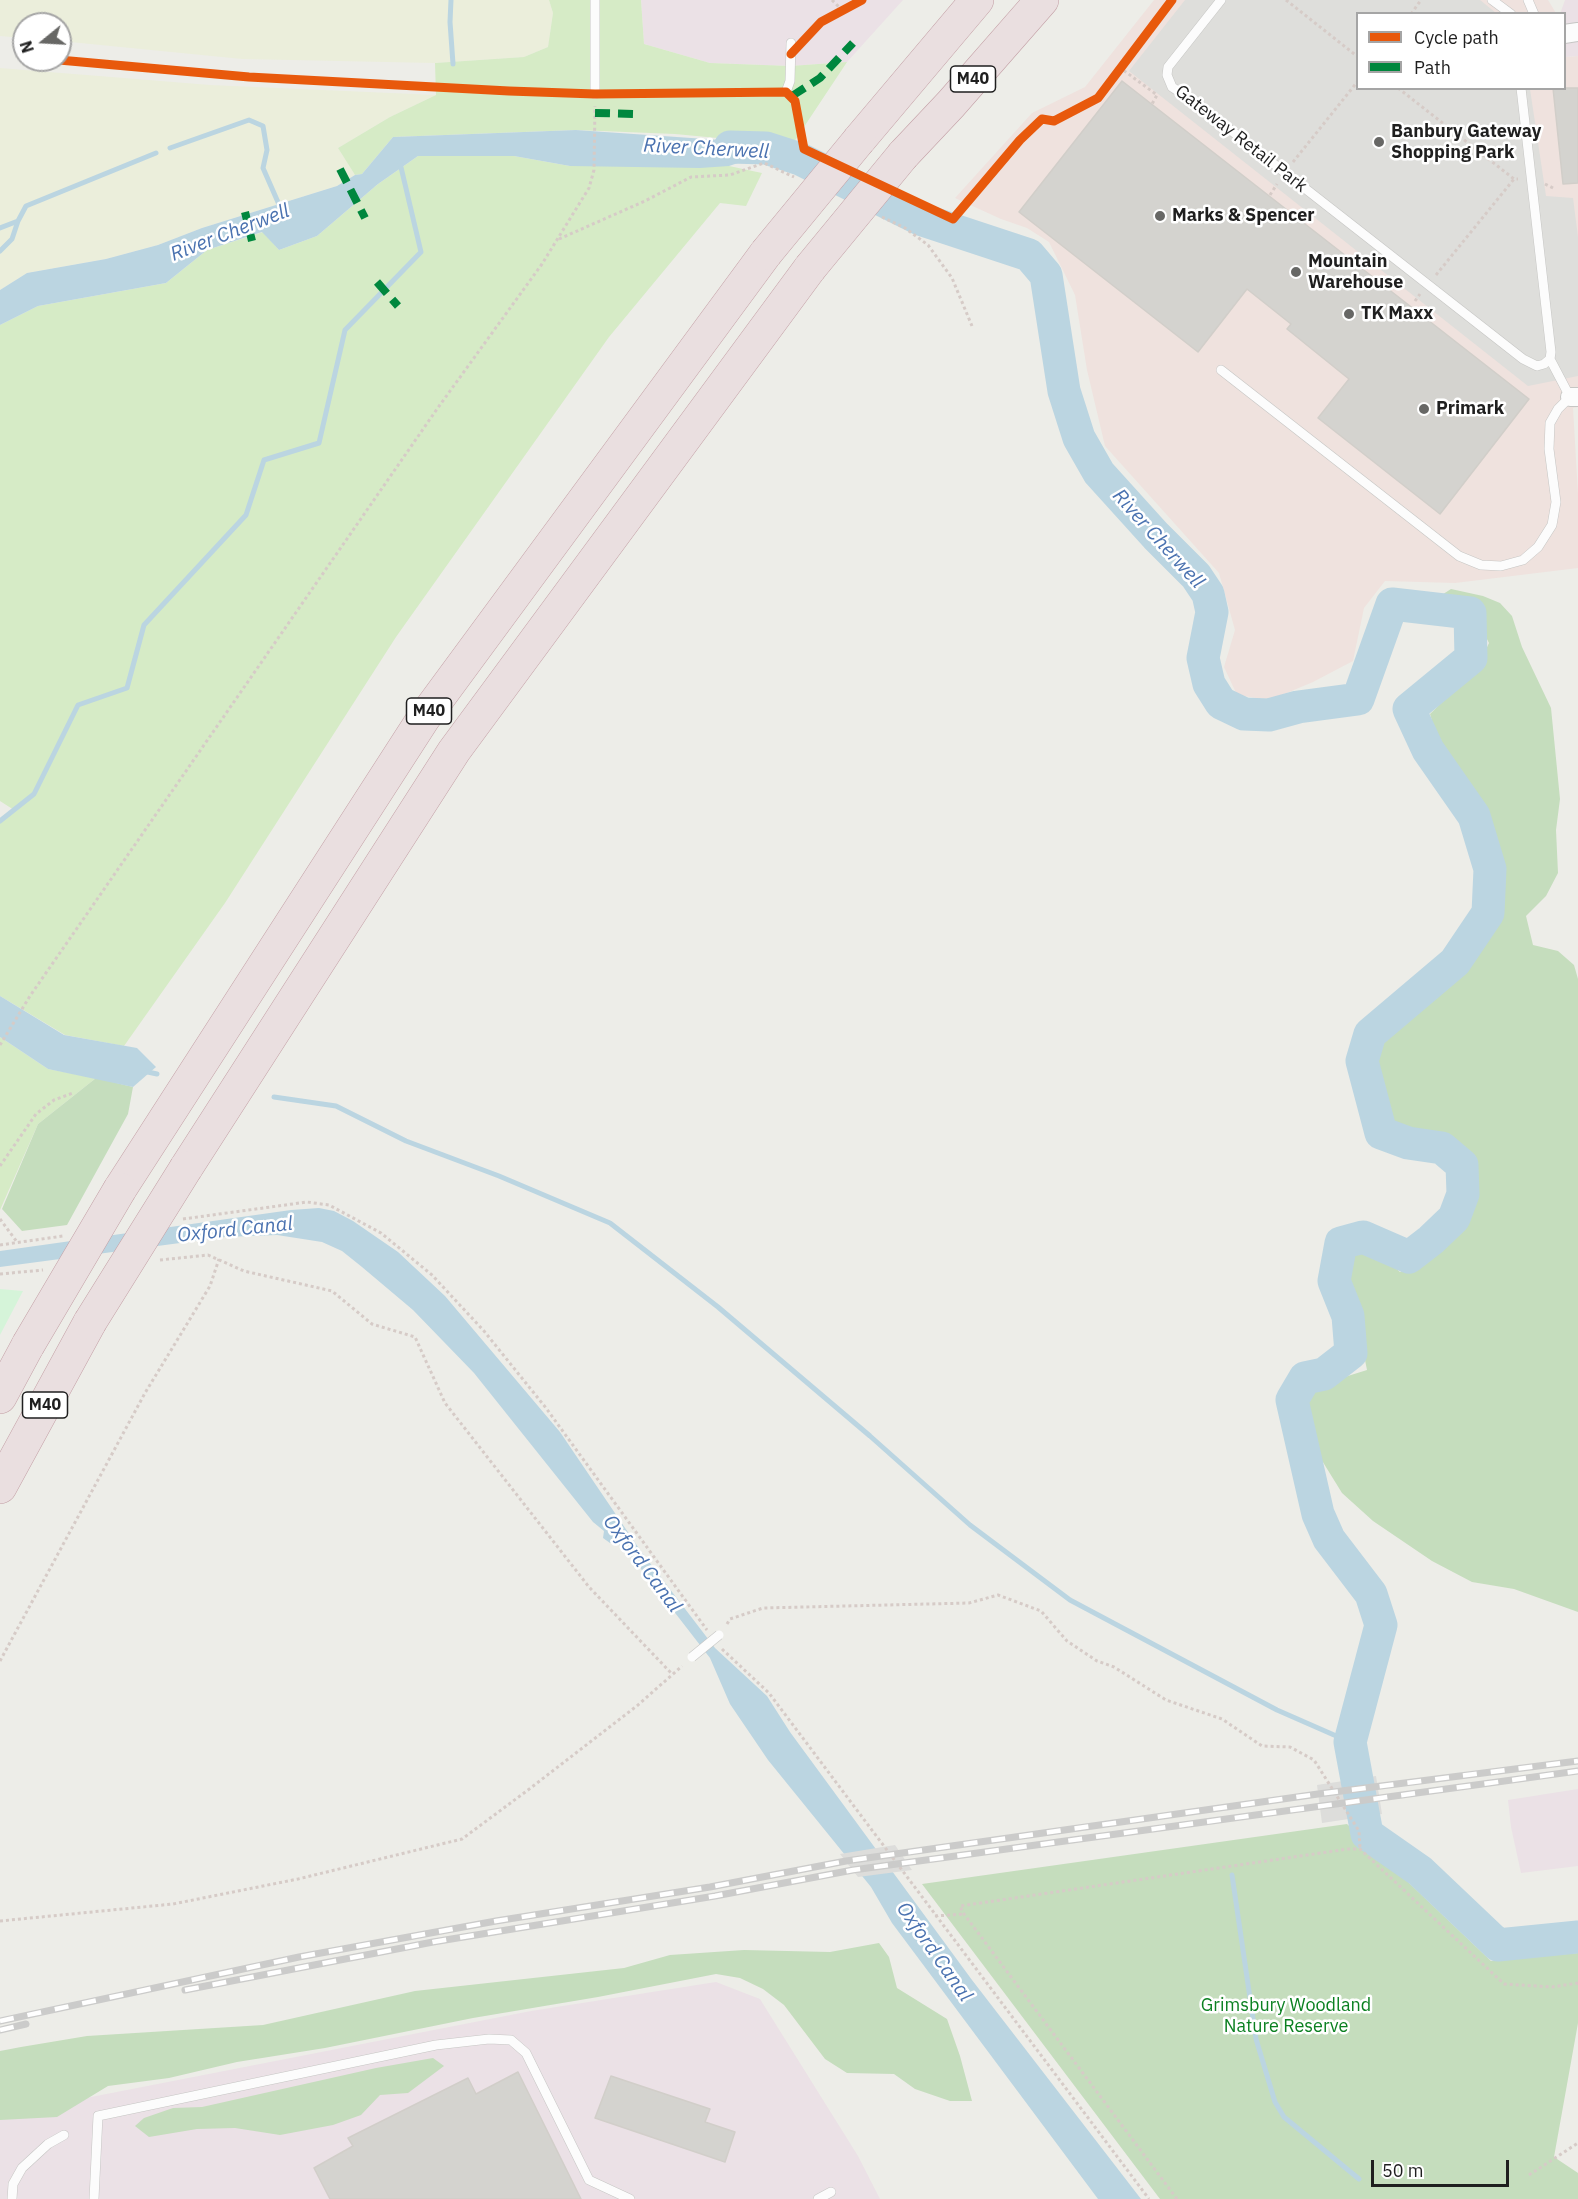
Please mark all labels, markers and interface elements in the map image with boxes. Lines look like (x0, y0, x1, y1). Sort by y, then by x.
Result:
north arrow (12, 12, 72, 72)
legend (1356, 12, 1566, 90)
text: Cycle path (1414, 26, 1499, 49)
text: N (15, 38, 38, 56)
text: Path (1414, 56, 1451, 79)
road number: M40 (950, 66, 996, 92)
street label: Gateway Retail Park (1171, 81, 1311, 197)
place label: Banbury Gateway Shopping Park (1391, 121, 1541, 164)
water label: River Cherwell (643, 134, 769, 164)
marker: Banbury Gateway Shopping Park (1372, 135, 1386, 149)
water label: River Cherwell (167, 199, 293, 267)
place label: Marks & Spencer (1172, 205, 1315, 227)
marker: Marks & Spencer (1153, 209, 1167, 223)
place label: Mountain Warehouse (1308, 251, 1403, 294)
marker: Mountain Warehouse (1289, 265, 1303, 279)
place label: TK Maxx (1361, 303, 1433, 325)
marker: TK Maxx (1342, 307, 1356, 321)
place label: Primark (1436, 398, 1504, 420)
marker: Primark (1417, 402, 1431, 416)
water label: River Cherwell (1107, 484, 1209, 594)
road number: M40 (406, 698, 452, 724)
water label: Oxford Canal (176, 1212, 294, 1248)
road number: M40 (22, 1392, 68, 1418)
water label: Oxford Canal (598, 1511, 686, 1617)
water label: Oxford Canal (891, 1898, 977, 2006)
park label: Grimsbury Woodland Nature Reserve (1201, 1995, 1371, 2038)
scale bar (1374, 2148, 1512, 2186)
text: 50 m (1382, 2159, 1424, 2182)

